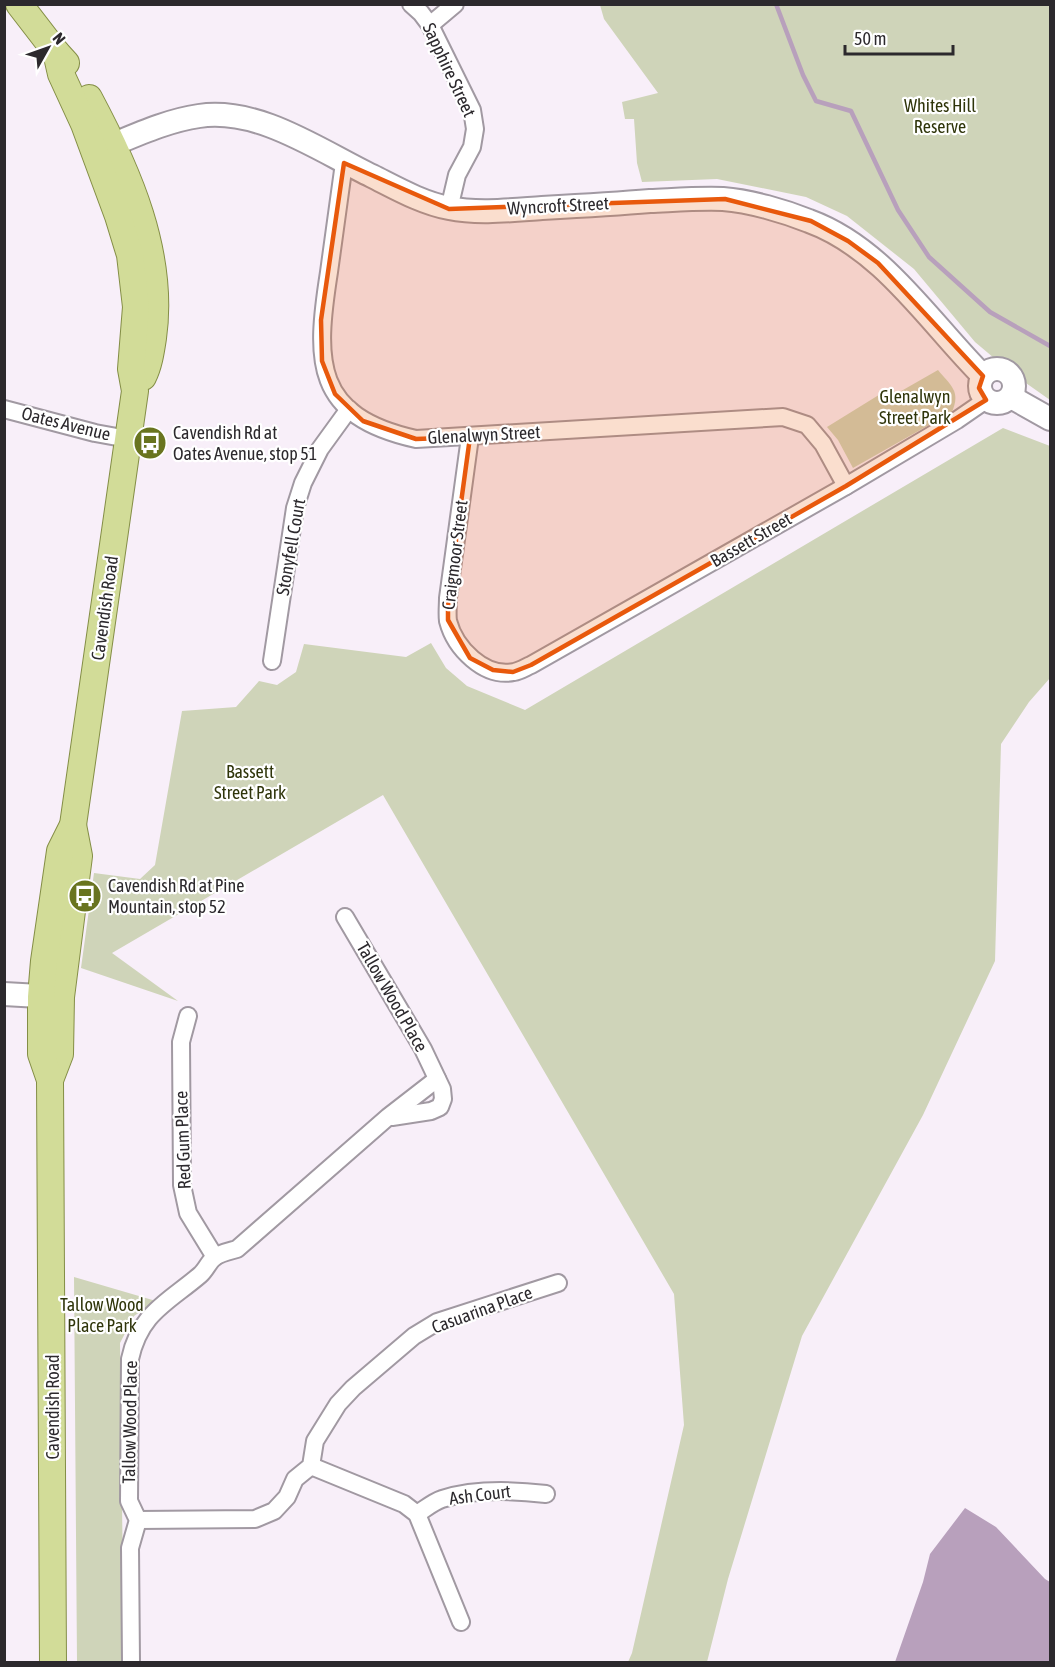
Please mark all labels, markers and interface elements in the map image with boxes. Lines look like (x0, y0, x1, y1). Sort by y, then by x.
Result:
north arrow (18, 18, 78, 78)
scale bar (845, 18, 953, 56)
street label: Sapphire Street (419, 19, 480, 120)
text: 50 m (854, 28, 886, 49)
text: N (50, 29, 69, 48)
park label: Whites Hill Reserve (904, 95, 976, 137)
street label: Wyncroft Street (507, 192, 609, 219)
park label: Glenalwyn Street Park (879, 386, 951, 428)
street label: Oates Avenue (20, 402, 113, 445)
street label: Glenalwyn Street (427, 421, 541, 448)
place label: Cavendish Rd at Oates Avenue, stop 51 (173, 422, 317, 464)
bus stop icon: Cavendish Rd at Oates Avenue, stop 51 (132, 425, 168, 461)
street label: Stonyfell Court (272, 497, 309, 597)
street label: Craigmoor Street (437, 499, 472, 611)
street label: Bassett Street (706, 508, 795, 571)
street label: Cavendish Road (87, 554, 122, 661)
park label: Bassett Street Park (214, 761, 286, 803)
place label: Cavendish Rd at Pine Mountain, stop 52 (108, 875, 244, 917)
bus stop icon: Cavendish Rd at Pine Mountain, stop 52 (67, 878, 103, 914)
street label: Tallow Wood Place (353, 938, 432, 1055)
street label: Red Gum Place (170, 1090, 195, 1190)
street label: Casuarina Place (429, 1282, 535, 1337)
park label: Tallow Wood Place Park (60, 1294, 144, 1336)
street label: Cavendish Road (42, 1354, 63, 1460)
street label: Tallow Wood Place (118, 1360, 141, 1484)
street label: Ash Court (448, 1480, 512, 1509)

